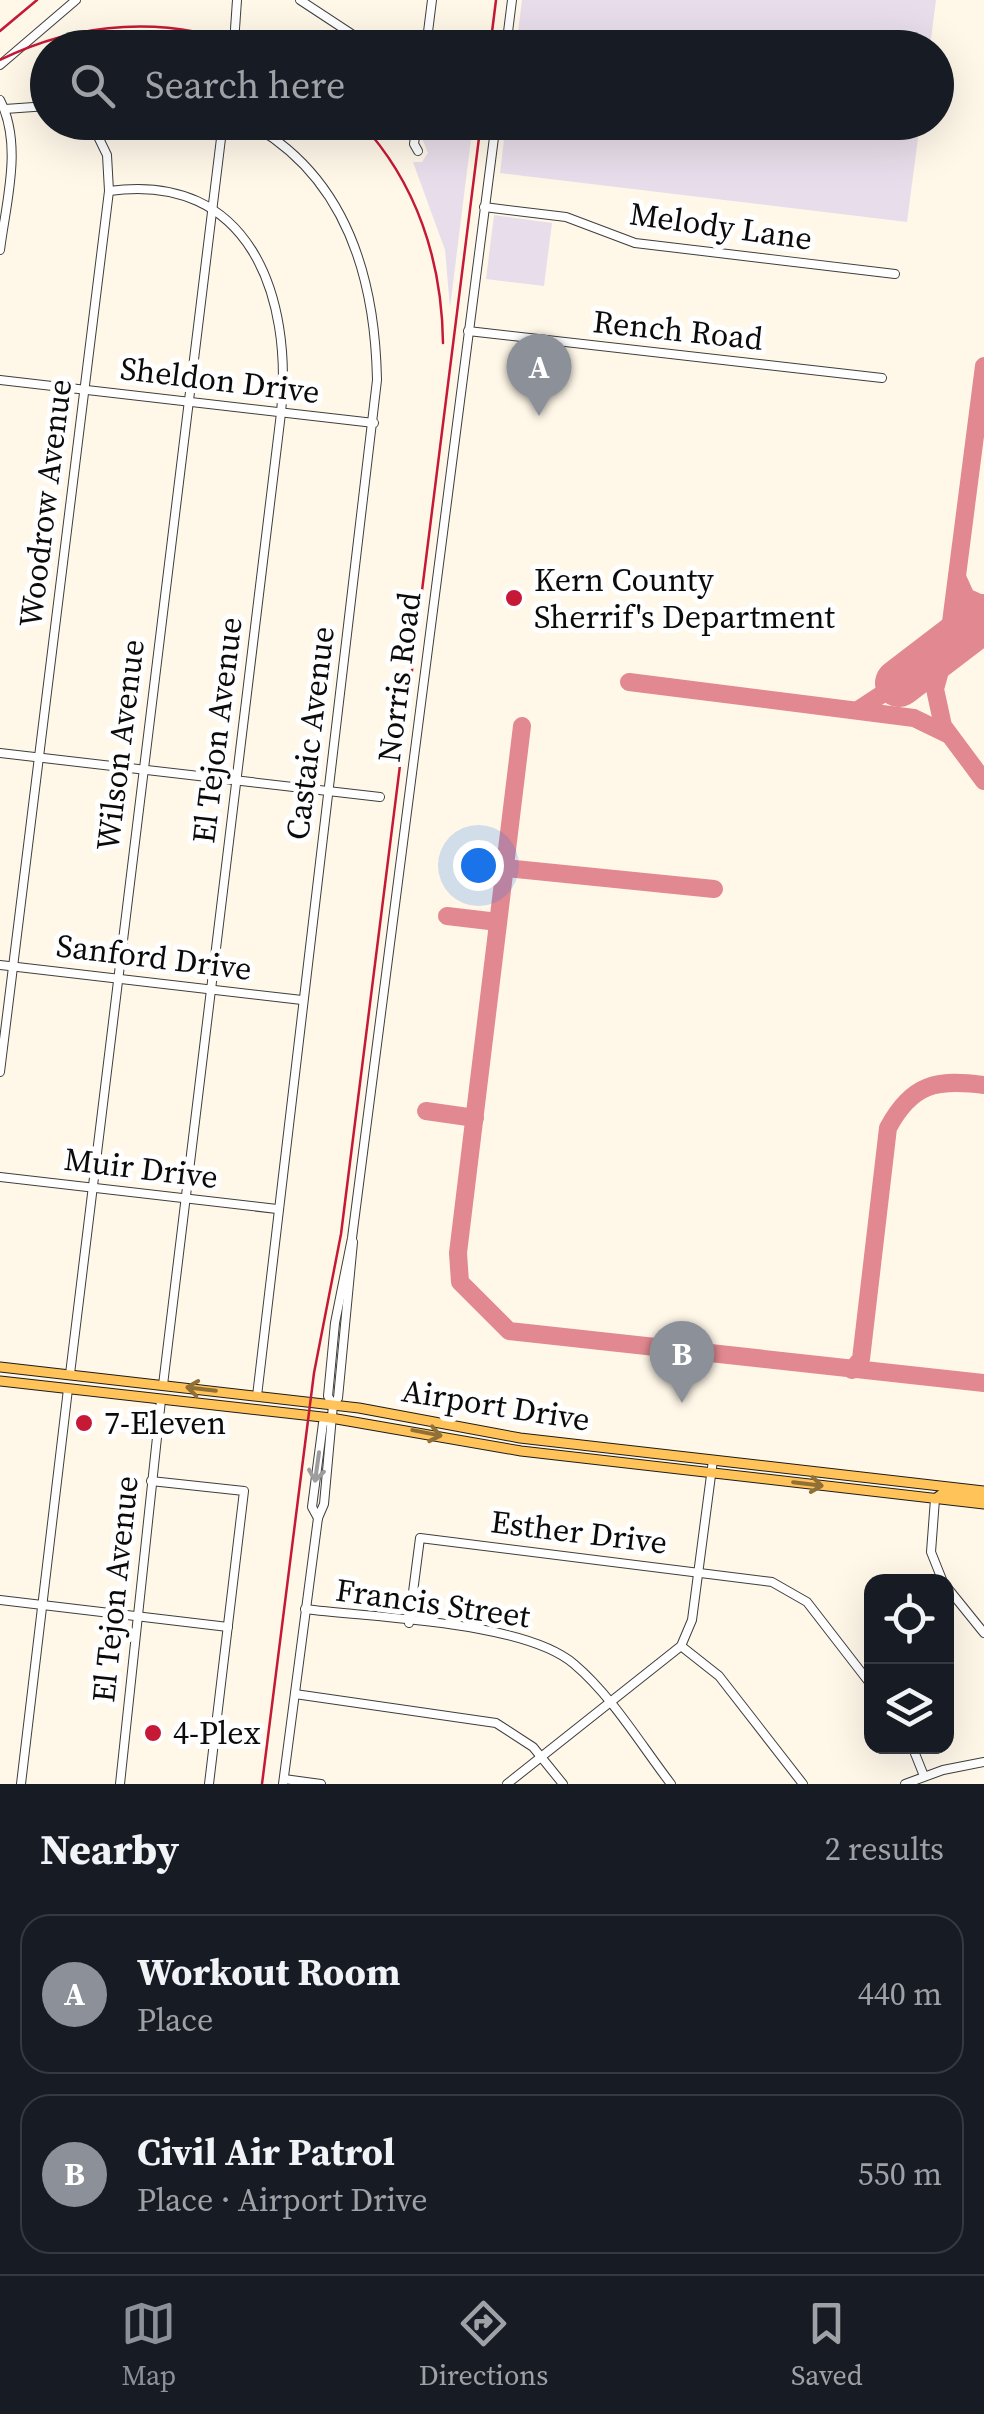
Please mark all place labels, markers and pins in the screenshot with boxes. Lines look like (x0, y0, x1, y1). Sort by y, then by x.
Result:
pin: A (506, 334, 572, 416)
place label: Kern County Sherrif's Department (534, 558, 835, 639)
marker: Kern County Sherrif's Department (503, 587, 525, 609)
pin: B (650, 1320, 714, 1403)
place label: 7-Eleven (104, 1401, 226, 1445)
marker: 7-Eleven (73, 1412, 95, 1434)
place label: 4-Plex (173, 1711, 261, 1755)
marker: 4-Plex (142, 1722, 164, 1744)

